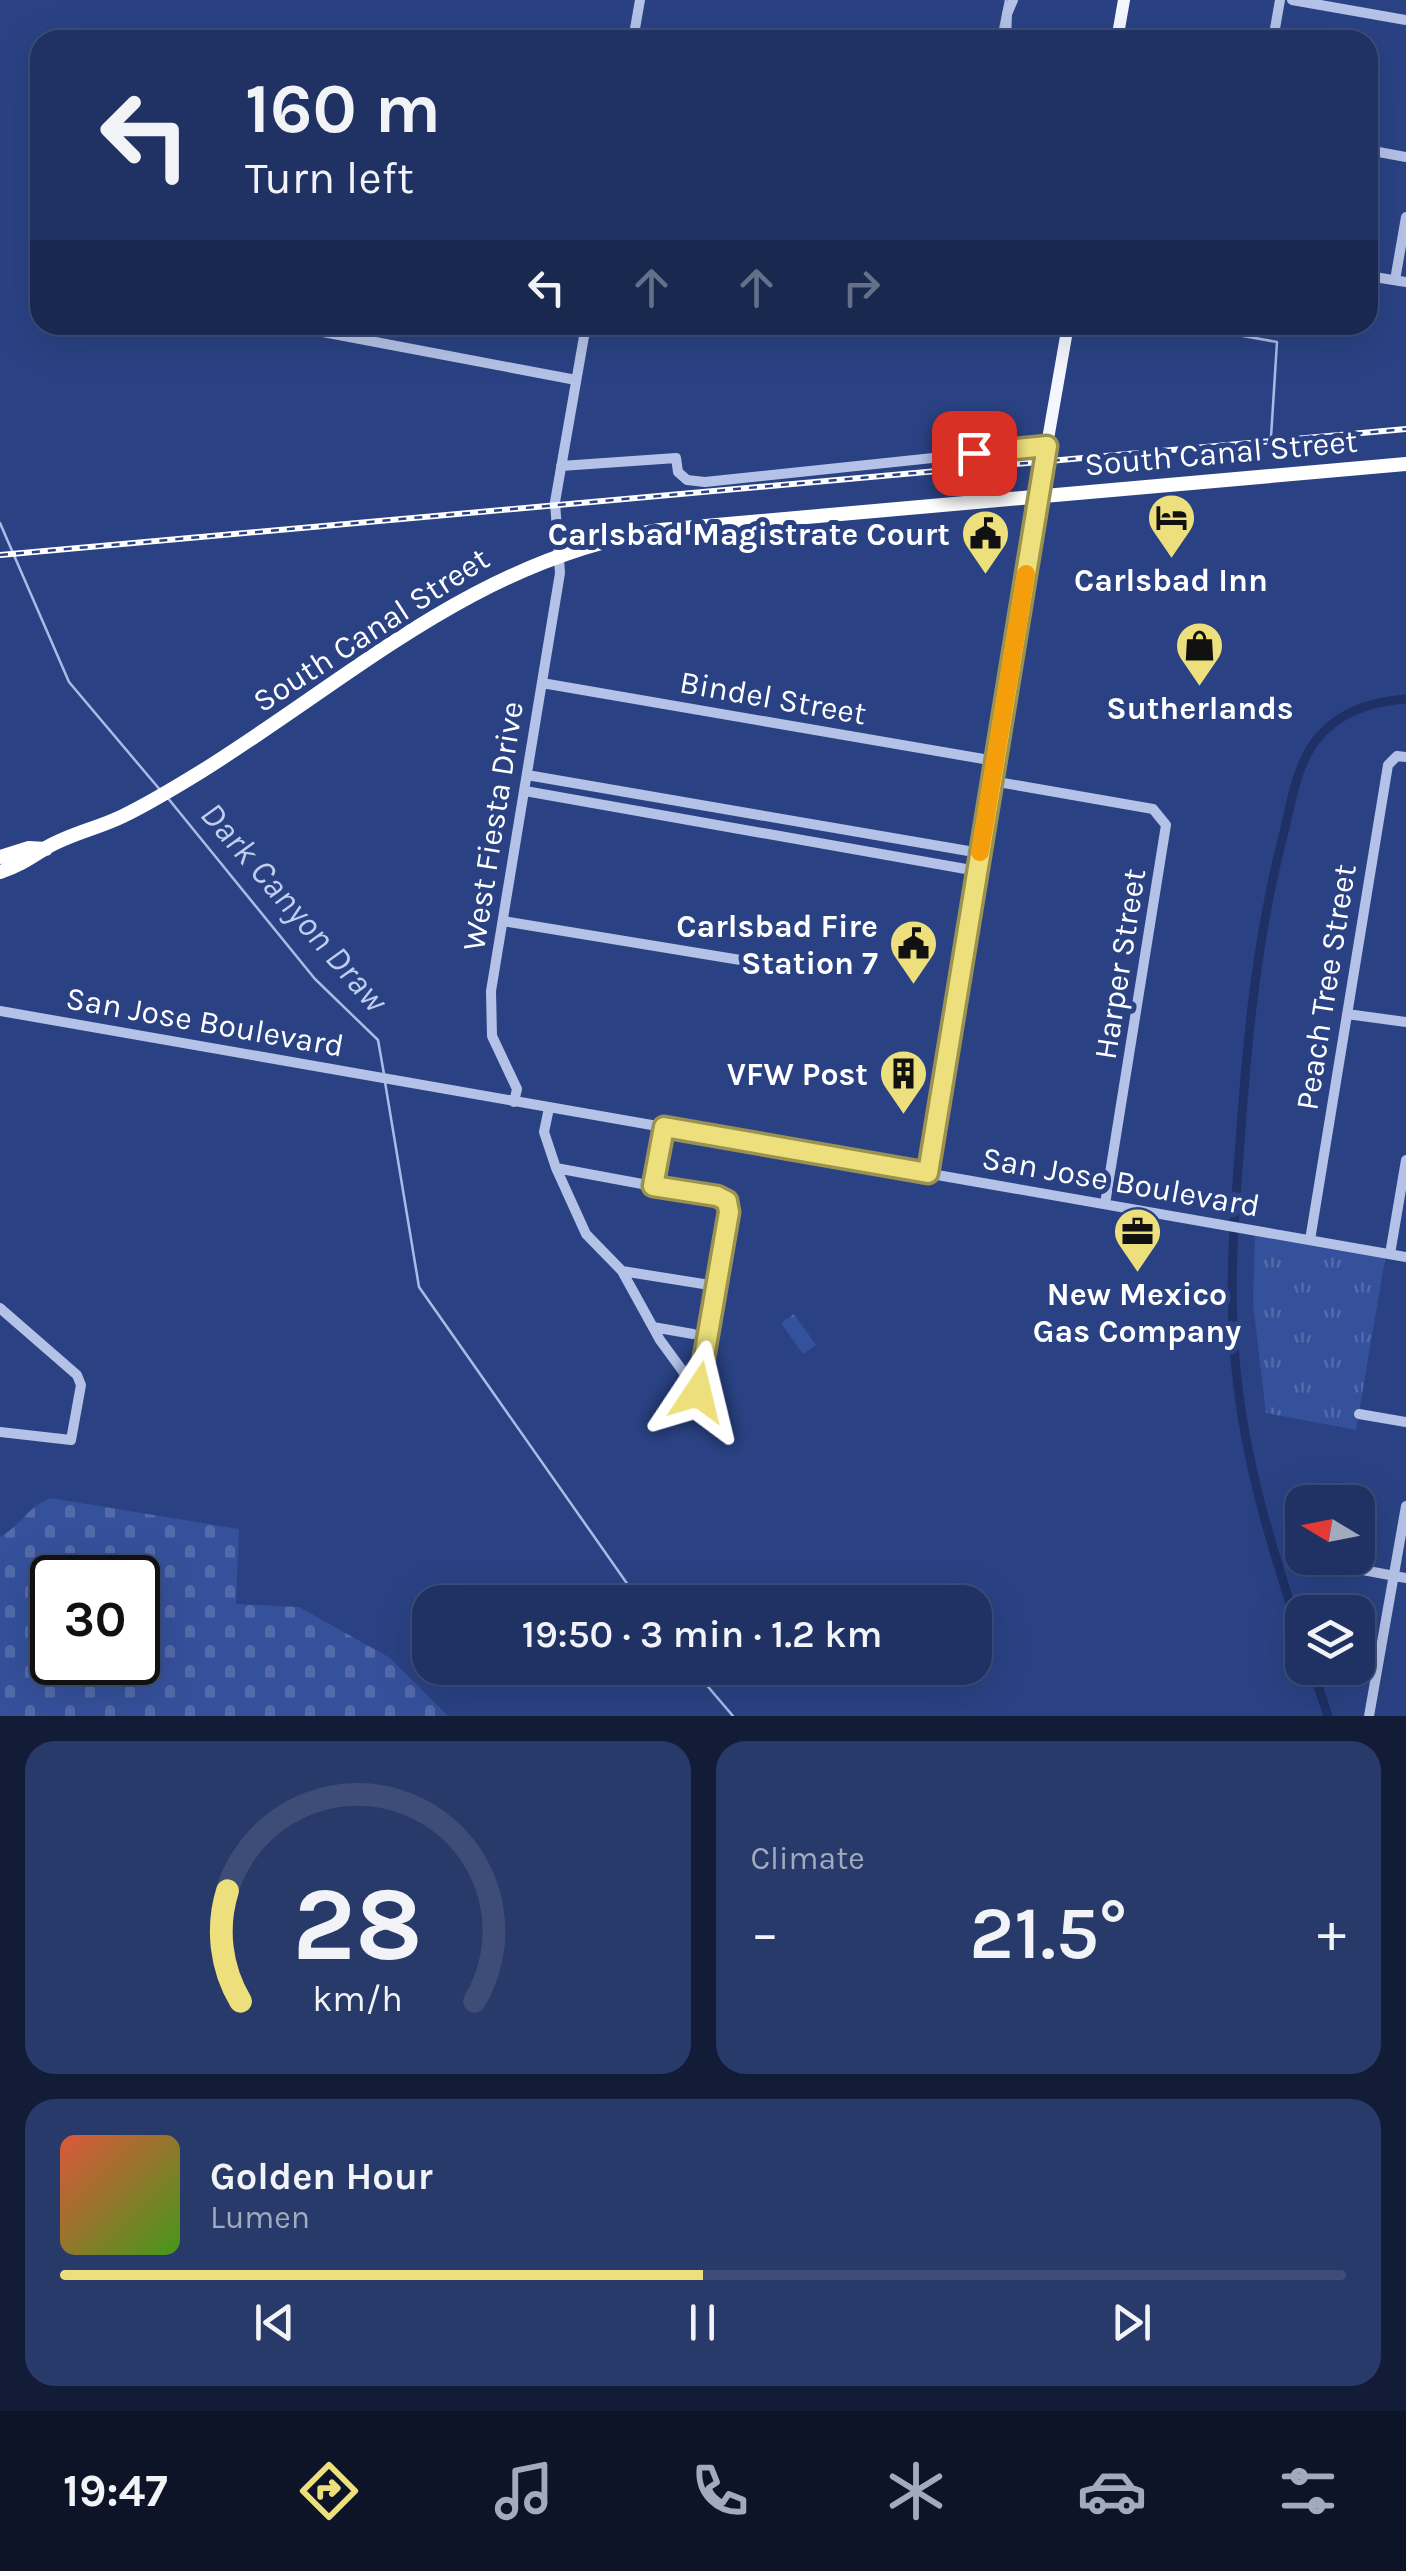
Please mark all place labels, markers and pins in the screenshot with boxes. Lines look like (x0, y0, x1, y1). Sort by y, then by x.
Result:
pin (932, 411, 1017, 496)
hotel icon: Carlsbad Inn (1145, 492, 1197, 560)
public building icon: Carlsbad Magistrate Court (959, 508, 1011, 576)
place label: Carlsbad Magistrate Court (548, 516, 950, 553)
place label: Carlsbad Inn (1074, 562, 1268, 599)
shop icon: Sutherlands (1174, 620, 1226, 688)
place label: Sutherlands (1106, 690, 1294, 727)
place label: Carlsbad Fire Station 7 (676, 908, 878, 982)
public building icon: Carlsbad Fire Station 7 (887, 918, 939, 986)
building icon: VFW Post (877, 1048, 929, 1116)
place label: VFW Post (727, 1056, 868, 1093)
office icon: New Mexico Gas Company (1111, 1206, 1163, 1274)
place label: New Mexico Gas Company (1033, 1276, 1241, 1350)

